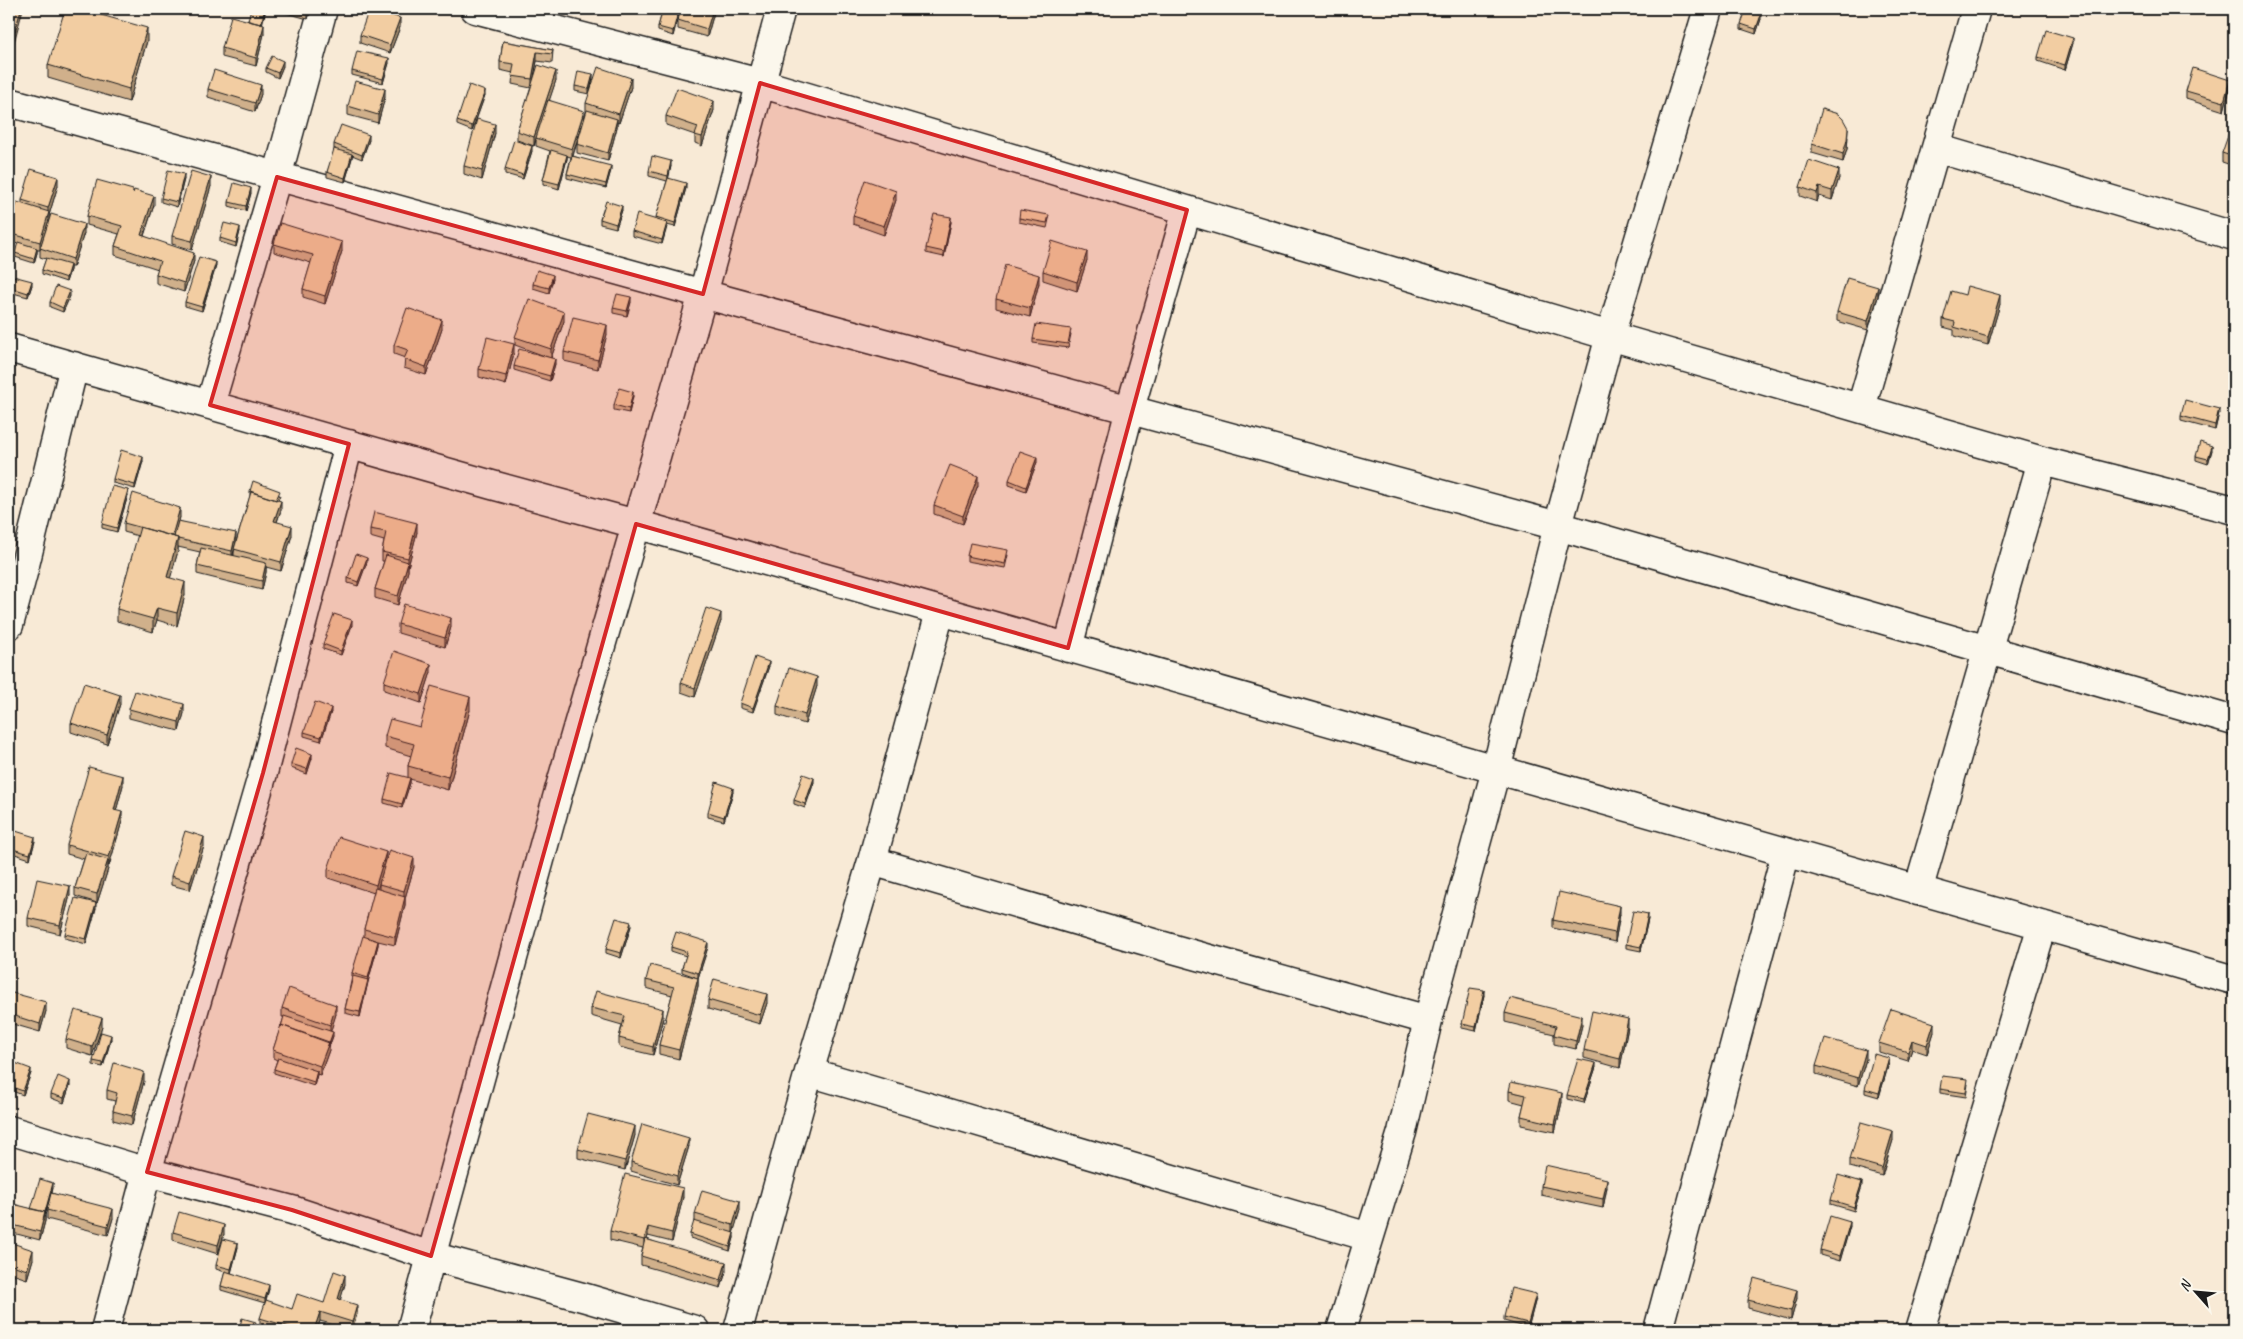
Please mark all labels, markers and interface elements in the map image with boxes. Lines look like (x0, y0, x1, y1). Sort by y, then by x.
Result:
north arrow (2170, 1266, 2220, 1316)
text: N (2175, 1277, 2195, 1294)

